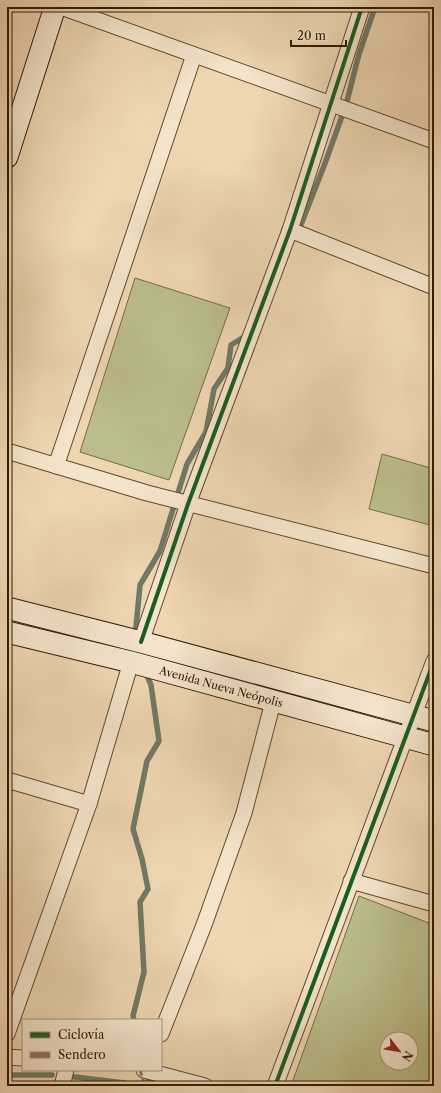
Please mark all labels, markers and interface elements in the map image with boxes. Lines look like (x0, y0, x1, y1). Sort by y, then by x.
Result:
scale bar (291, 22, 346, 48)
text: 20 m (297, 28, 326, 43)
street label: Avenida Nueva Neópolis (157, 663, 285, 710)
legend (22, 1019, 162, 1071)
text: Ciclovía (58, 1027, 105, 1042)
north arrow (379, 1031, 419, 1071)
text: Sendero (58, 1047, 106, 1062)
text: N (399, 1048, 416, 1064)

